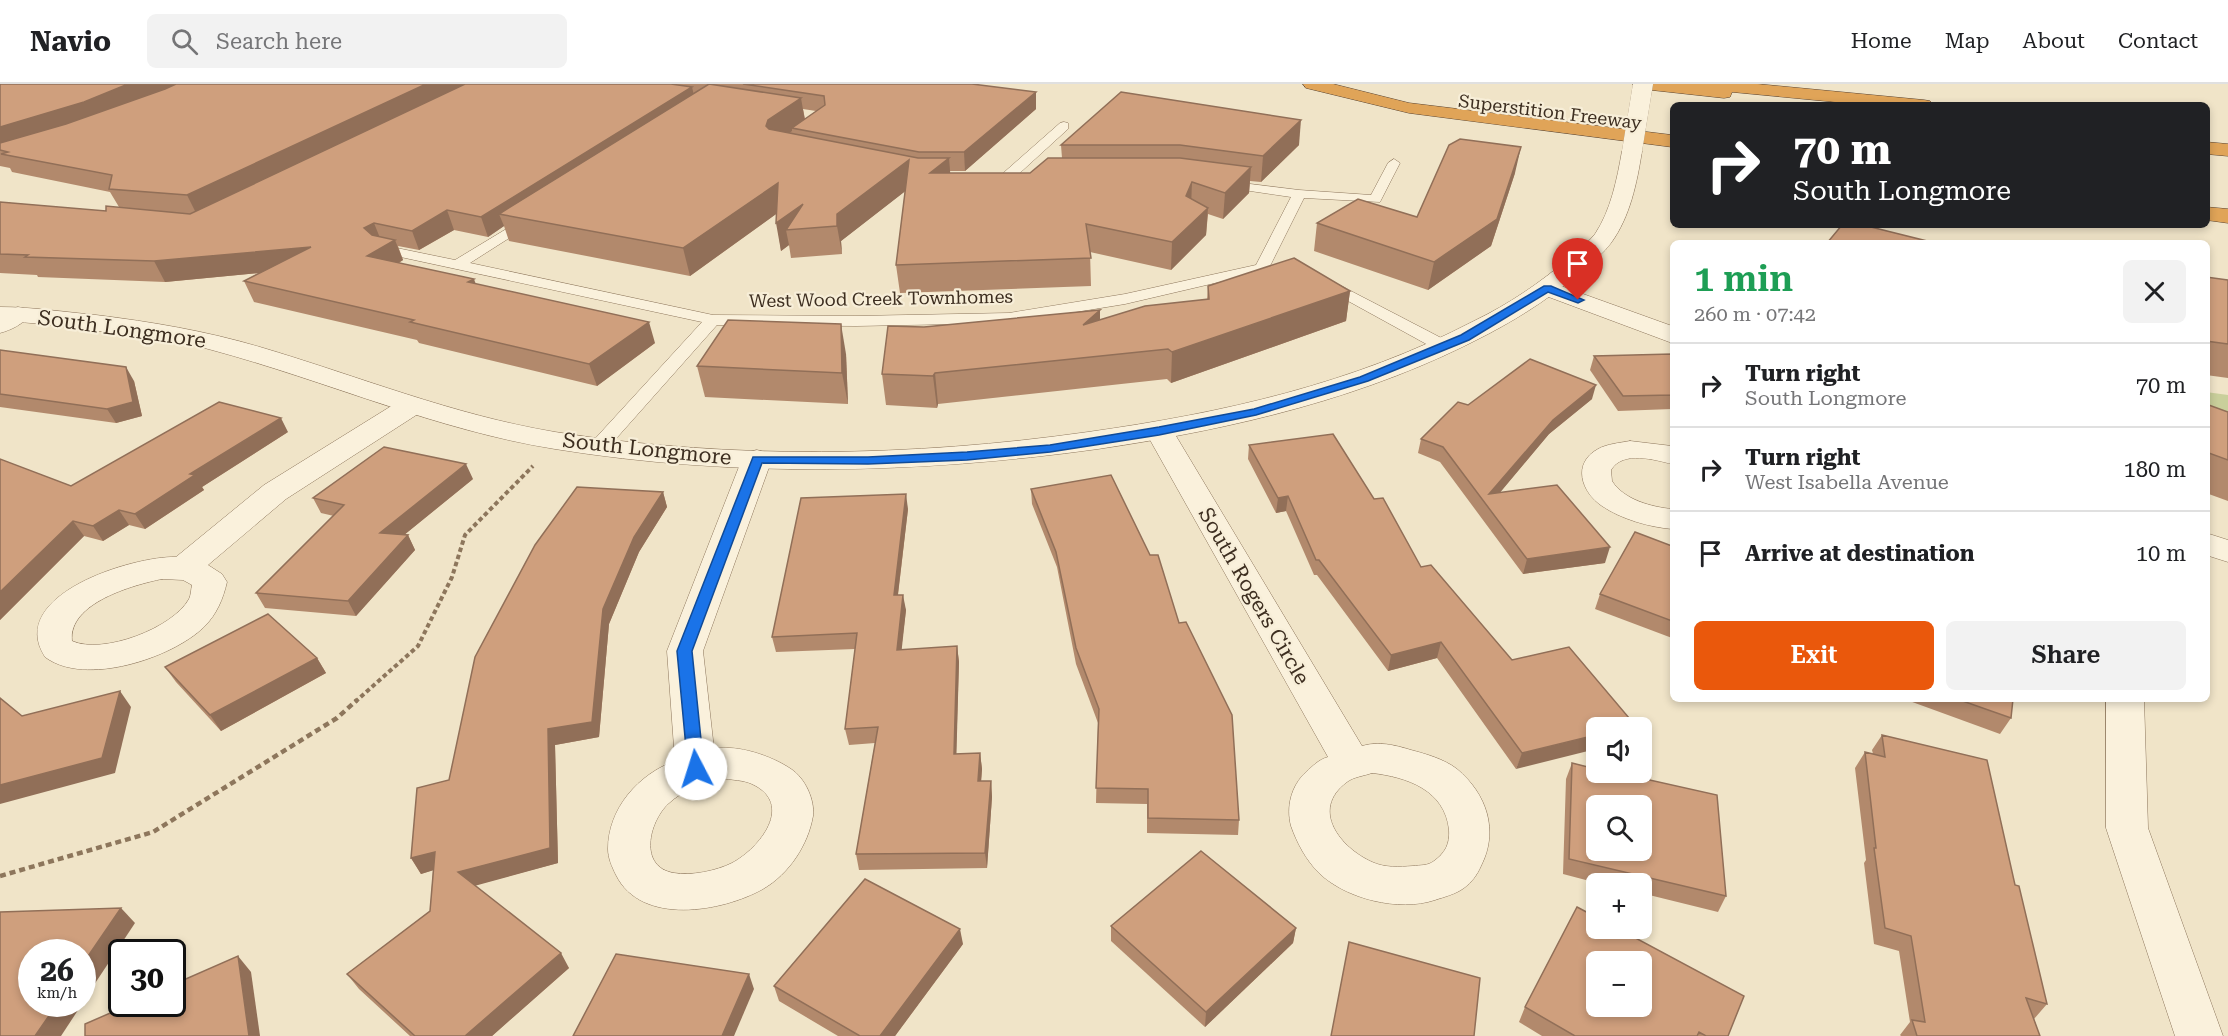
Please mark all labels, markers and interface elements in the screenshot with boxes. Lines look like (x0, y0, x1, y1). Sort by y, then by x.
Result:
search box (147, 14, 567, 68)
text: Navio (30, 25, 111, 58)
icon: search (168, 25, 201, 58)
text: Search here (216, 29, 342, 54)
text: Home (1851, 29, 1912, 53)
text: Map (1945, 29, 1990, 53)
text: About (2023, 29, 2085, 53)
text: Contact (2118, 29, 2198, 53)
street label: Superstition Freeway (1457, 90, 1643, 133)
text: 70 m (1793, 125, 1891, 174)
icon: right (1694, 126, 1772, 204)
text: South Longmore (1793, 175, 2011, 207)
pin (1552, 238, 1603, 300)
icon: arrive (1561, 247, 1594, 280)
text: 1 min (1694, 258, 1793, 300)
button: close (2123, 260, 2186, 323)
street label: West Wood Creek Townhomes (749, 286, 1013, 311)
text: 260 m · 07:42 (1694, 302, 1816, 326)
street label: South Longmore (36, 305, 208, 353)
text: Turn right (1745, 361, 1860, 386)
icon: right (1694, 369, 1727, 402)
text: 70 m (2136, 373, 2186, 398)
text: South Longmore (1745, 386, 1907, 410)
street label: South Longmore (561, 428, 733, 470)
text: Turn right (1745, 445, 1860, 470)
icon: right (1694, 453, 1727, 486)
text: 180 m (2123, 457, 2186, 482)
text: West Isabella Avenue (1745, 470, 1949, 494)
street label: South Rogers Circle (1194, 503, 1314, 689)
icon: arrive (1694, 537, 1727, 570)
text: Arrive at destination (1745, 541, 1974, 566)
text: 10 m (2136, 541, 2186, 566)
button: Exit (1694, 621, 1934, 690)
button: Share (1946, 621, 2186, 690)
map controls (1586, 717, 1652, 1017)
button: sound (1586, 717, 1652, 783)
position arrow (664, 737, 728, 801)
button: search (1586, 795, 1652, 861)
button: + (1586, 873, 1652, 939)
speed limit sign: 30 (108, 939, 186, 1017)
button: − (1586, 951, 1652, 1017)
text: 26 (40, 953, 74, 988)
text: km/h (37, 984, 77, 1002)

